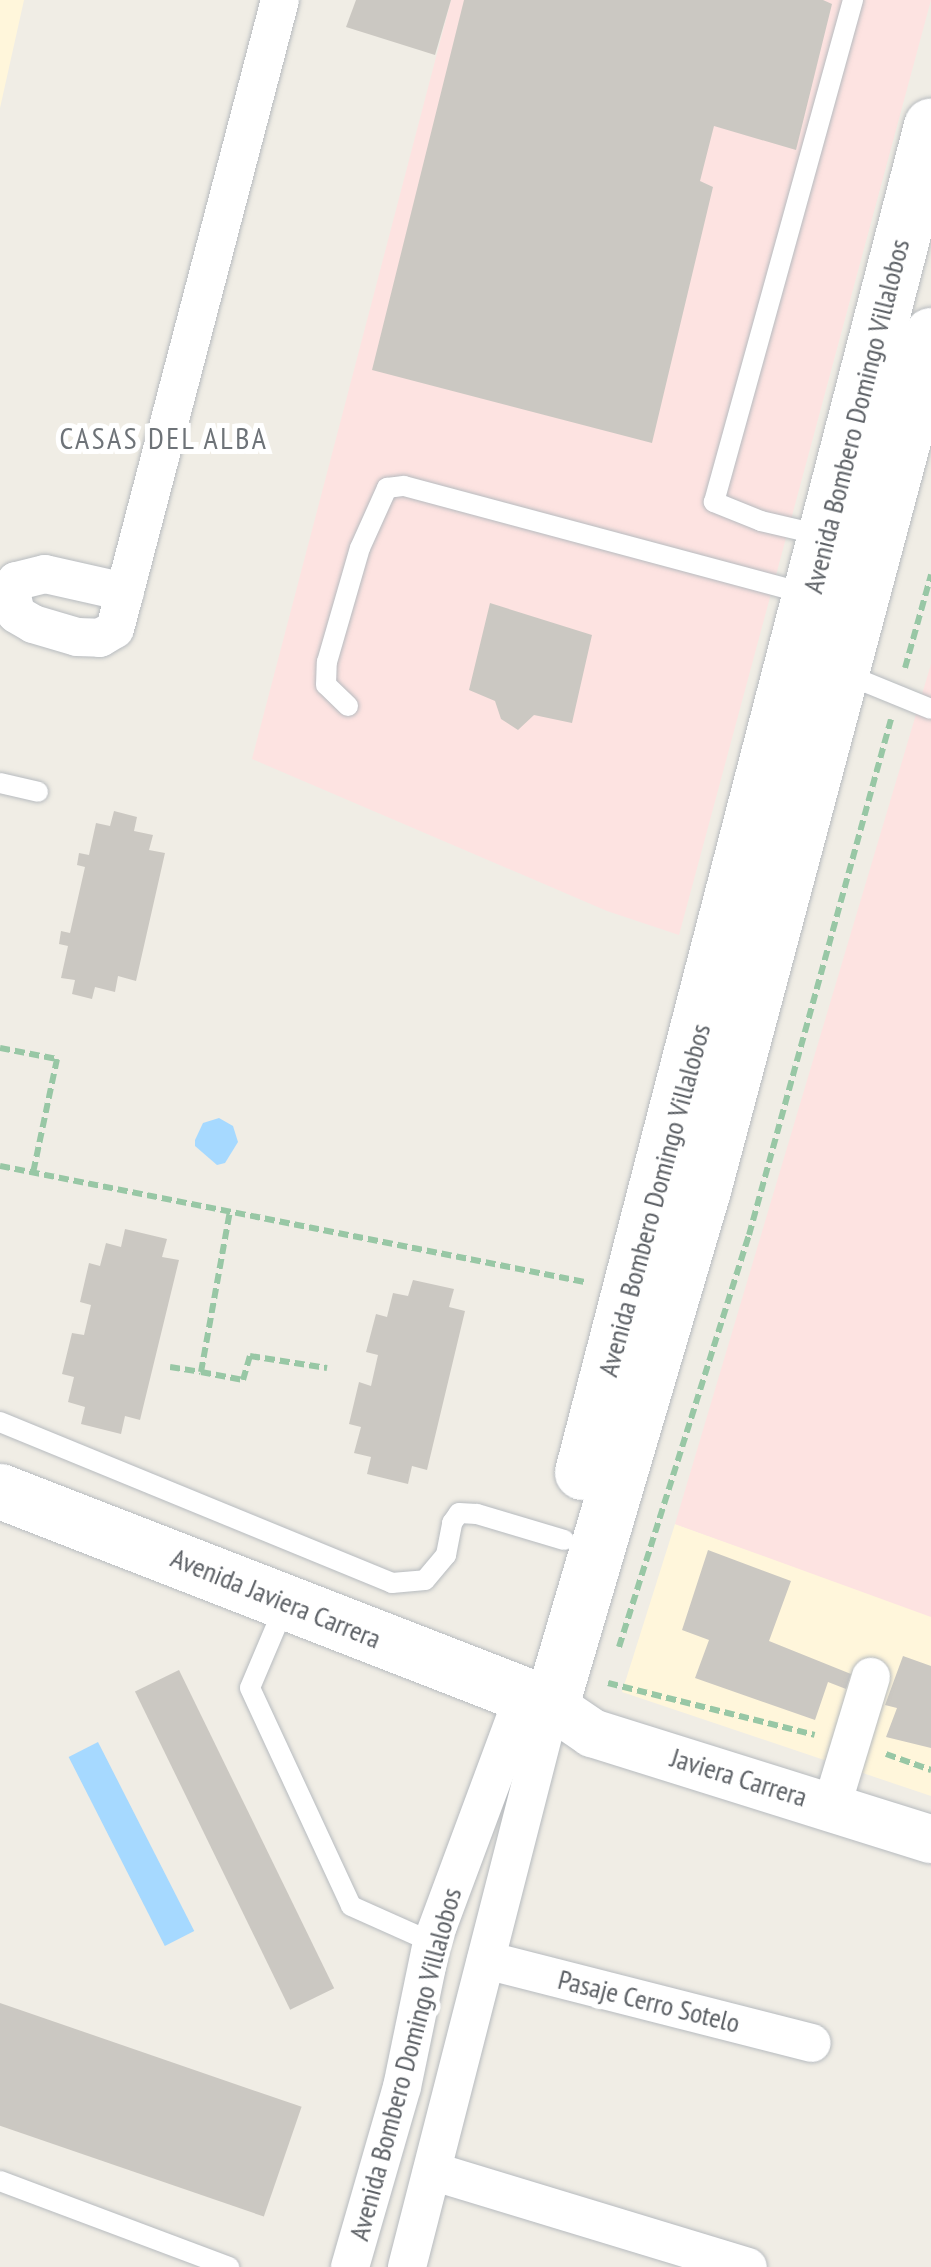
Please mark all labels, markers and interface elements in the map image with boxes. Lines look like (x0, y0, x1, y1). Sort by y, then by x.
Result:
street label: Avenida Bombero Domingo Villalobos (796, 235, 916, 597)
district label: CASAS DEL ALBA (59, 420, 269, 456)
street label: Avenida Bombero Domingo Villalobos (591, 1020, 717, 1380)
street label: Avenida Javiera Carrera (166, 1541, 386, 1655)
street label: Javiera Carrera (667, 1740, 811, 1814)
street label: Avenida Bombero Domingo Villalobos (342, 1884, 468, 2244)
street label: Pasaje Cerro Sotelo (555, 1962, 743, 2040)

